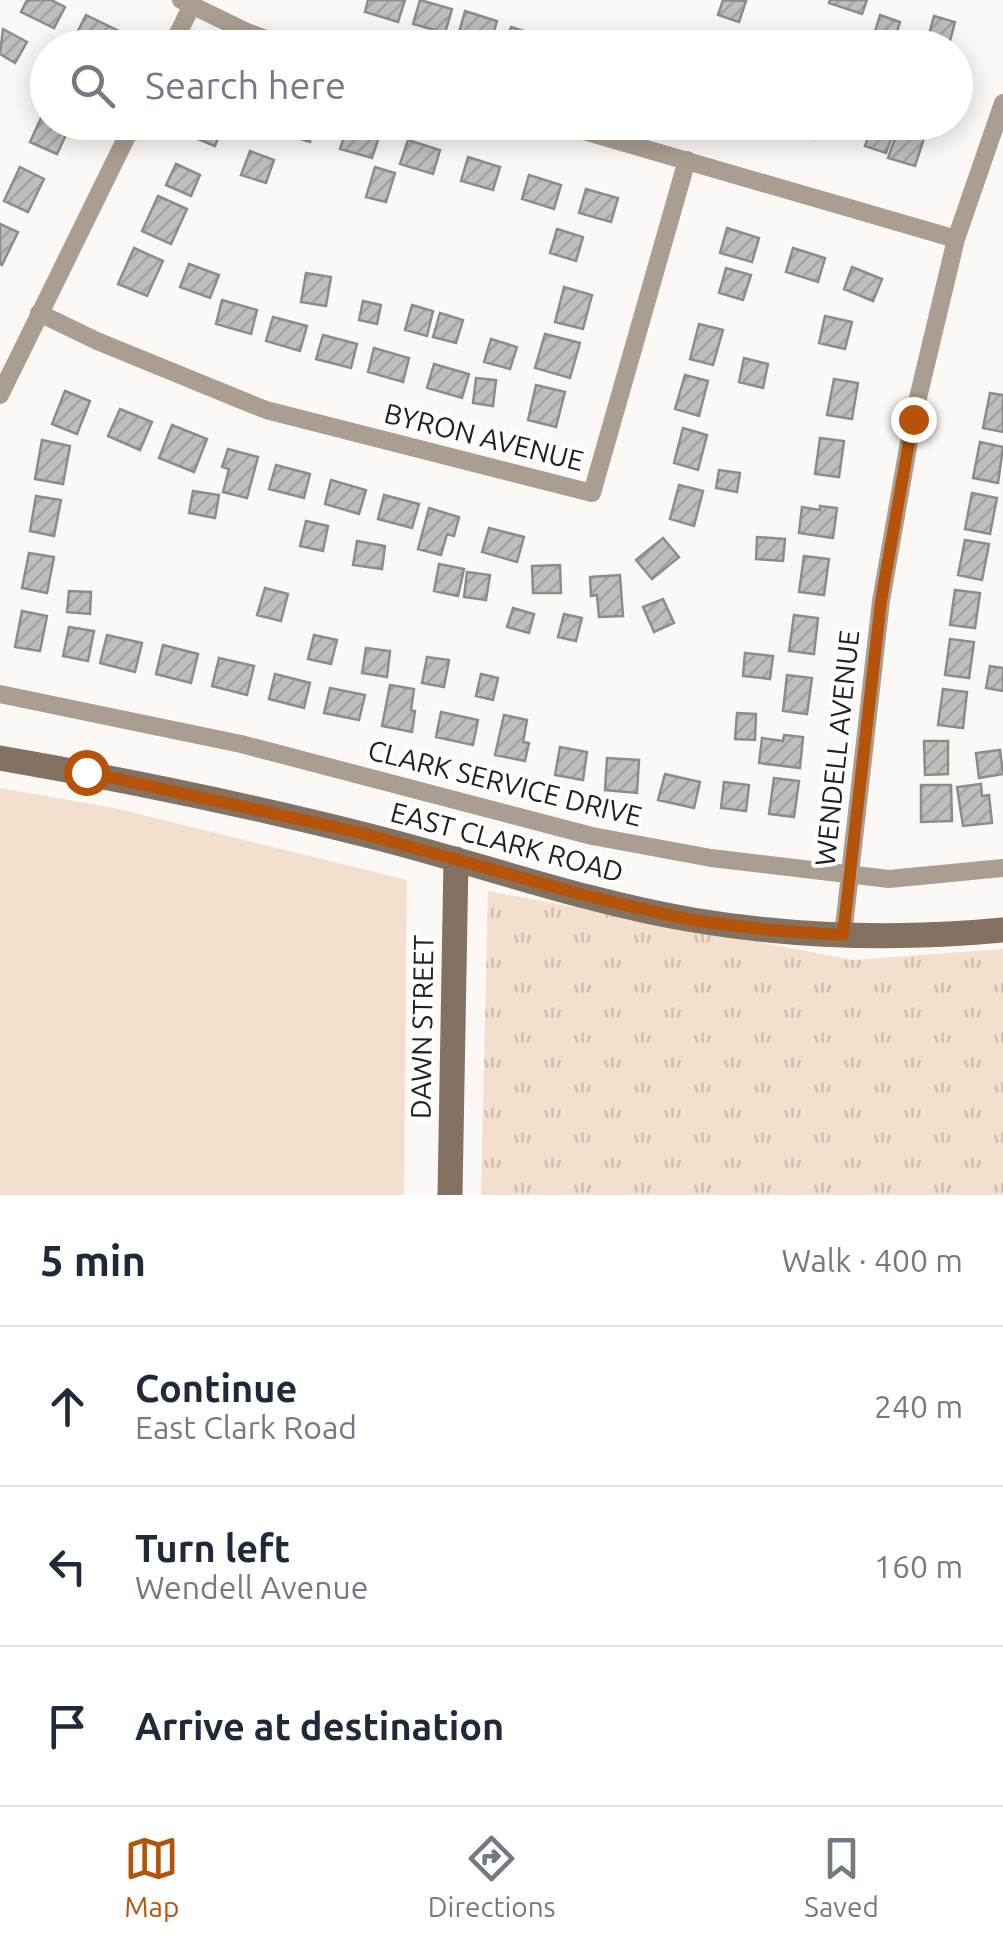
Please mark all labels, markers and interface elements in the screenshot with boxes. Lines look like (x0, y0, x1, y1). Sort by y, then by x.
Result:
search box (30, 30, 973, 140)
icon: search (65, 58, 120, 113)
text: Search here (145, 64, 346, 106)
street label: BYRON AVENUE (381, 397, 587, 476)
route end (891, 397, 937, 443)
street label: WENDELL AVENUE (809, 628, 864, 867)
street label: CLARK SERVICE DRIVE (365, 733, 645, 832)
route start (64, 750, 110, 796)
street label: EAST CLARK ROAD (387, 796, 627, 887)
street label: DAWN STREET (404, 934, 439, 1119)
text: 5 min (40, 1237, 146, 1284)
text: Walk · 400 m (781, 1242, 963, 1278)
text: Continue (135, 1367, 297, 1409)
icon: ahead (40, 1379, 95, 1434)
text: 240 m (874, 1388, 963, 1424)
text: East Clark Road (135, 1409, 357, 1445)
text: Turn left (135, 1527, 290, 1569)
icon: left (40, 1539, 95, 1594)
text: 160 m (874, 1548, 963, 1584)
text: Wendell Avenue (135, 1569, 368, 1605)
icon: arrive (40, 1699, 95, 1754)
text: Arrive at destination (135, 1705, 504, 1747)
tab: Map (124, 1831, 179, 1922)
tab: Directions (428, 1831, 556, 1922)
tab: Saved (804, 1831, 879, 1922)

